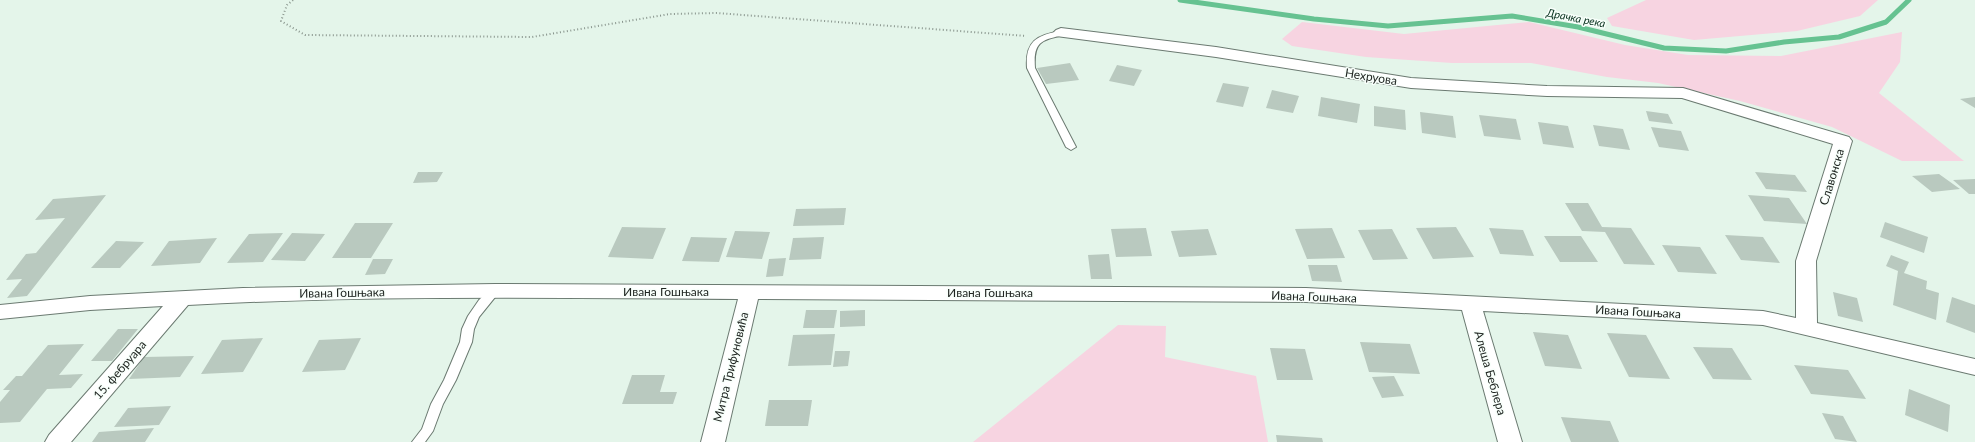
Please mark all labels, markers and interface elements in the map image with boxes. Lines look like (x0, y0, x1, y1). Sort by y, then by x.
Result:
water label: Драчка река (1545, 5, 1607, 30)
street label: Нехруова (1344, 65, 1398, 88)
street label: Славонска (1816, 147, 1847, 207)
street label: Ивана Гошњака (299, 284, 385, 301)
street label: Ивана Гошњака (623, 284, 709, 299)
street label: Ивана Гошњака (947, 285, 1033, 300)
street label: Ивана Гошњака (1271, 288, 1357, 305)
street label: Ивана Гошњака (1595, 302, 1681, 321)
street label: Митра Трифуновића (710, 310, 751, 423)
street label: Алеша Беблера (1471, 329, 1510, 417)
street label: 15. фебруара (90, 337, 149, 402)

